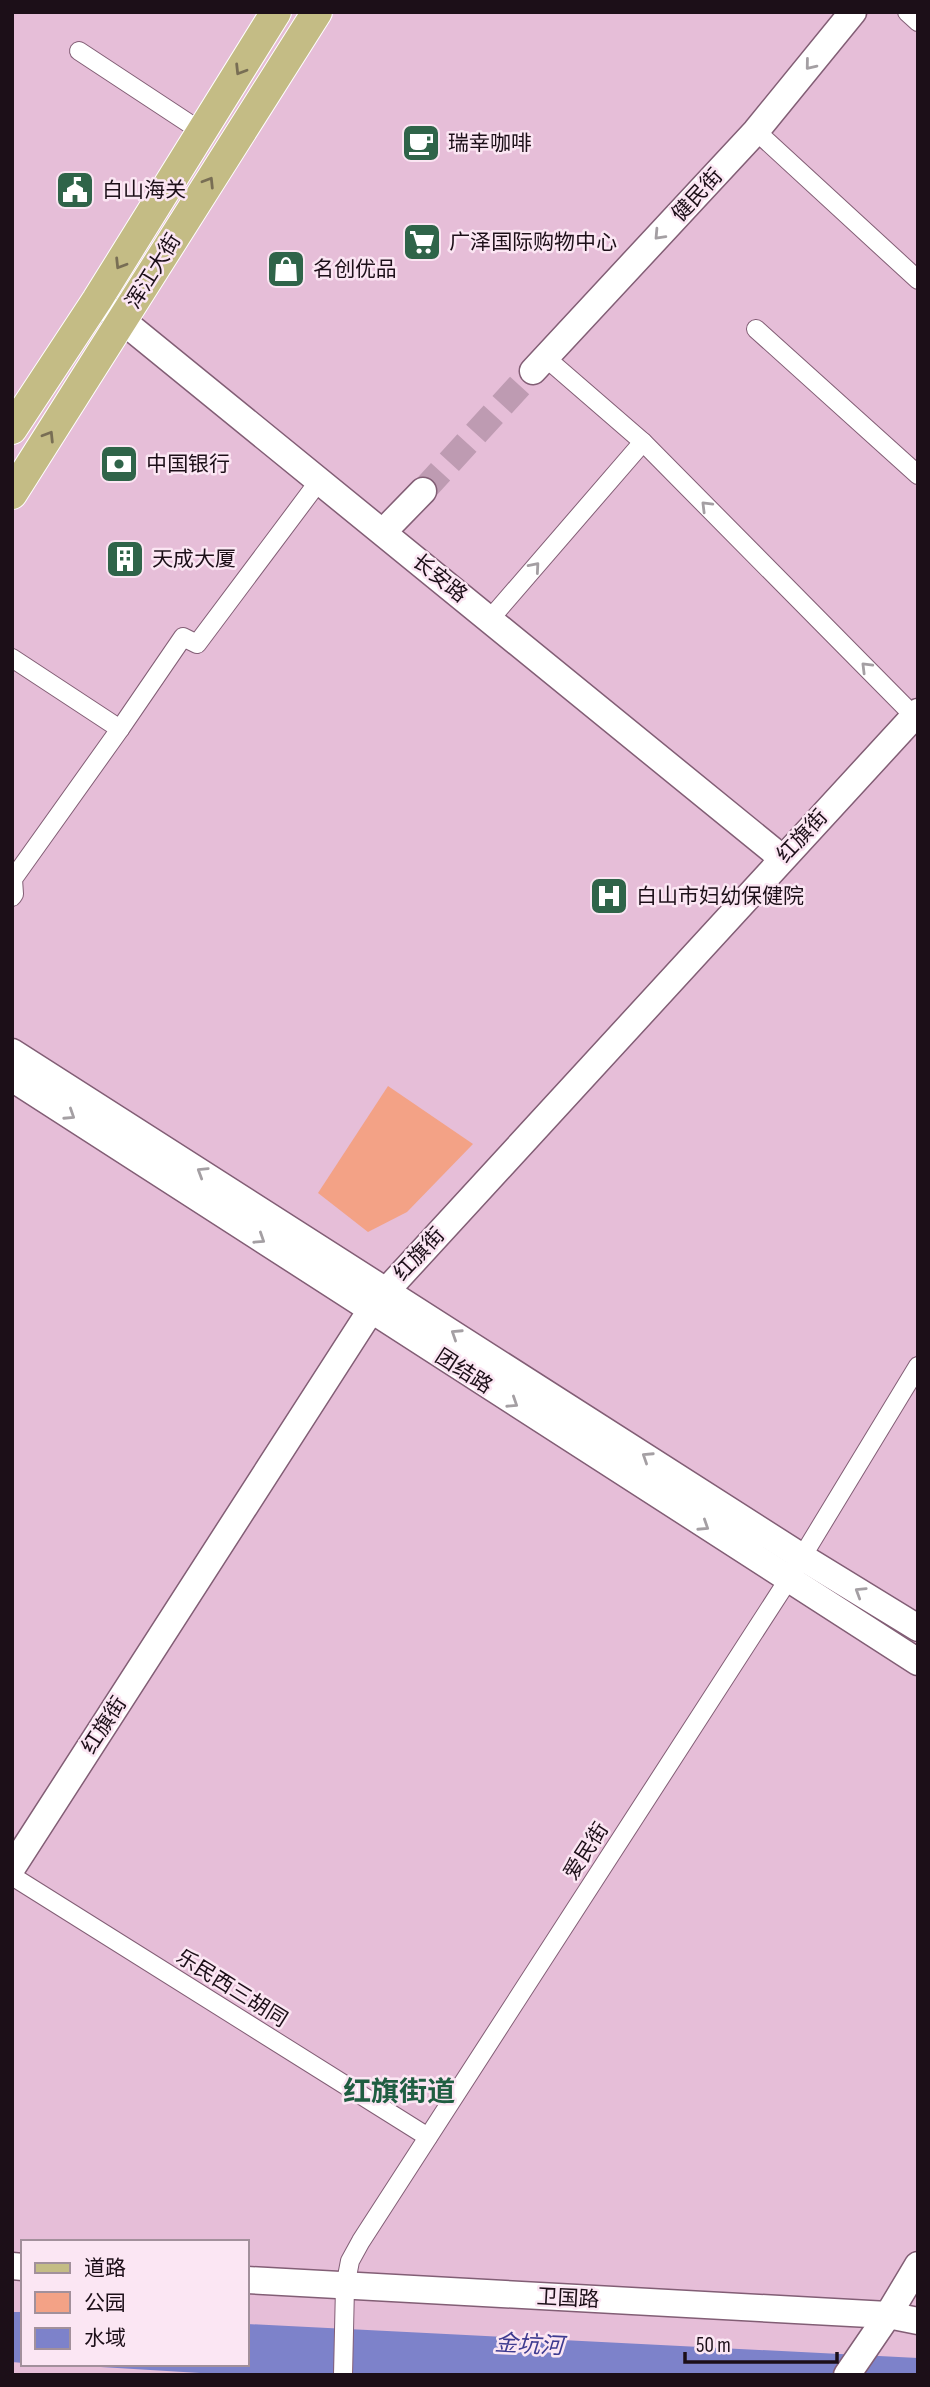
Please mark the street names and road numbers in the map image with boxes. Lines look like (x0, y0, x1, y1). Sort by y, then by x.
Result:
street label: 健民街 (667, 164, 728, 227)
street label: 浑江大街 (121, 229, 186, 314)
street label: 长安路 (407, 549, 472, 608)
street label: 红旗街 (772, 805, 833, 868)
street label: 红旗街 (389, 1223, 450, 1286)
street label: 团结路 (431, 1344, 497, 1399)
street label: 红旗街 (77, 1692, 132, 1758)
street label: 爱民街 (559, 1818, 614, 1884)
street label: 乐民西三胡同 (172, 1944, 292, 2032)
street label: 卫国路 (536, 2284, 600, 2313)

